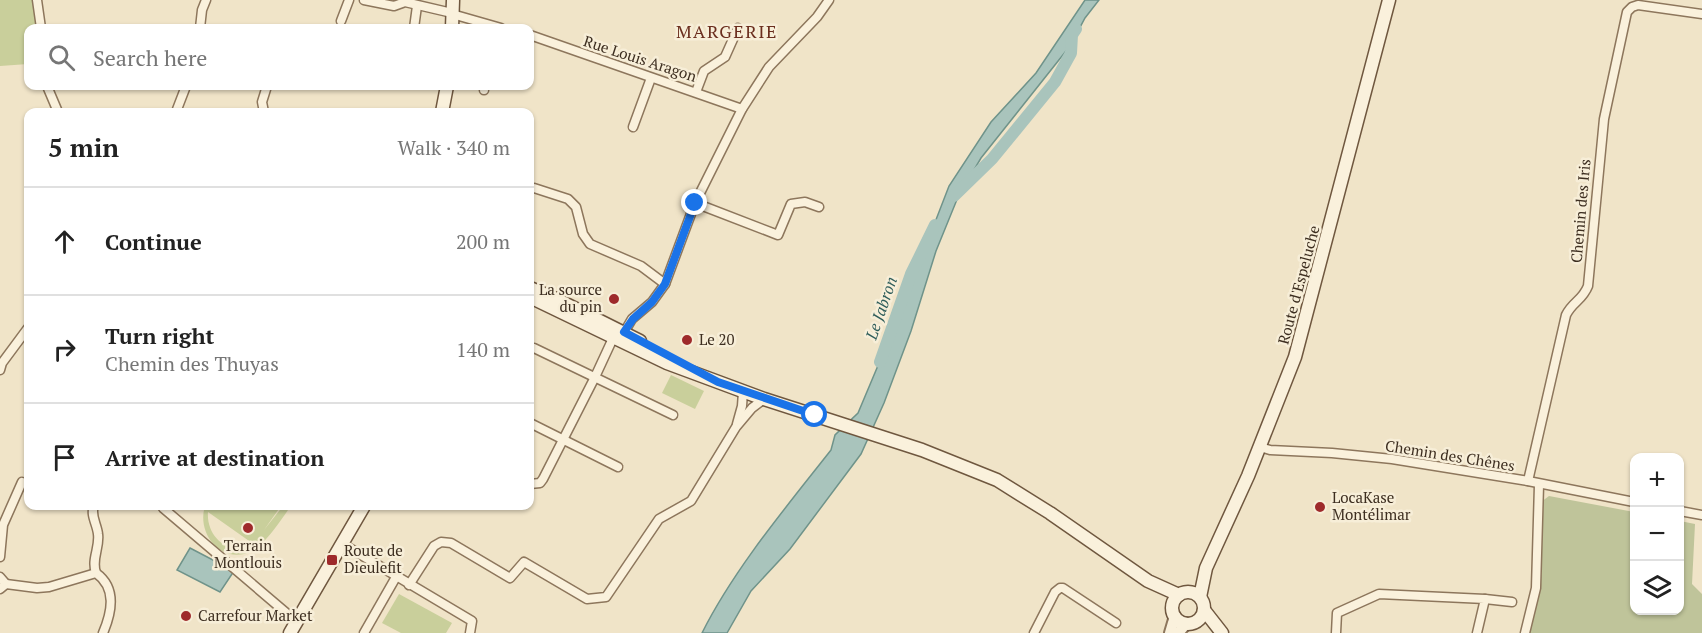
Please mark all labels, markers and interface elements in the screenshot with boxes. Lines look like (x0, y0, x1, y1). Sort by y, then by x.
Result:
district label: MARGERIE (676, 19, 778, 43)
search box (24, 24, 534, 90)
street label: Rue Louis Aragon (581, 30, 699, 86)
icon: search (45, 41, 78, 74)
text: Search here (93, 43, 207, 72)
text: 5 min (48, 130, 119, 164)
text: Walk · 340 m (398, 134, 510, 161)
street label: Chemin des Iris (1566, 158, 1595, 264)
route end (681, 189, 707, 215)
street label: Route d'Espeluche (1273, 223, 1324, 346)
icon: ahead (48, 225, 81, 258)
text: Continue (105, 227, 202, 256)
text: 200 m (456, 228, 510, 255)
water label: Le Jabron (860, 274, 902, 343)
place label: La source du pin (539, 279, 602, 316)
marker: La source du pin (607, 292, 621, 306)
text: Turn right (105, 321, 214, 350)
place label: Le 20 (699, 329, 734, 349)
icon: right (48, 333, 81, 366)
marker: Le 20 (680, 333, 694, 347)
text: 140 m (456, 336, 510, 363)
text: Chemin des Thuyas (105, 350, 279, 377)
route start (801, 401, 827, 427)
street label: Chemin des Chênes (1384, 435, 1516, 475)
icon: arrive (48, 441, 81, 474)
text: Arrive at destination (105, 443, 324, 472)
map controls (1630, 453, 1684, 615)
button: + (1630, 453, 1684, 507)
place label: LocaKase Montélimar (1332, 487, 1411, 524)
marker: LocaKase Montélimar (1313, 500, 1327, 514)
button: − (1630, 507, 1684, 561)
marker: Terrain Montlouis (241, 521, 255, 535)
place label: Terrain Montlouis (214, 535, 282, 572)
place label: Route de Dieulefit (344, 540, 403, 577)
marker: Route de Dieulefit (325, 553, 339, 567)
button: layers (1630, 561, 1684, 615)
place label: Carrefour Market (198, 605, 313, 625)
marker: Carrefour Market (179, 609, 193, 623)

